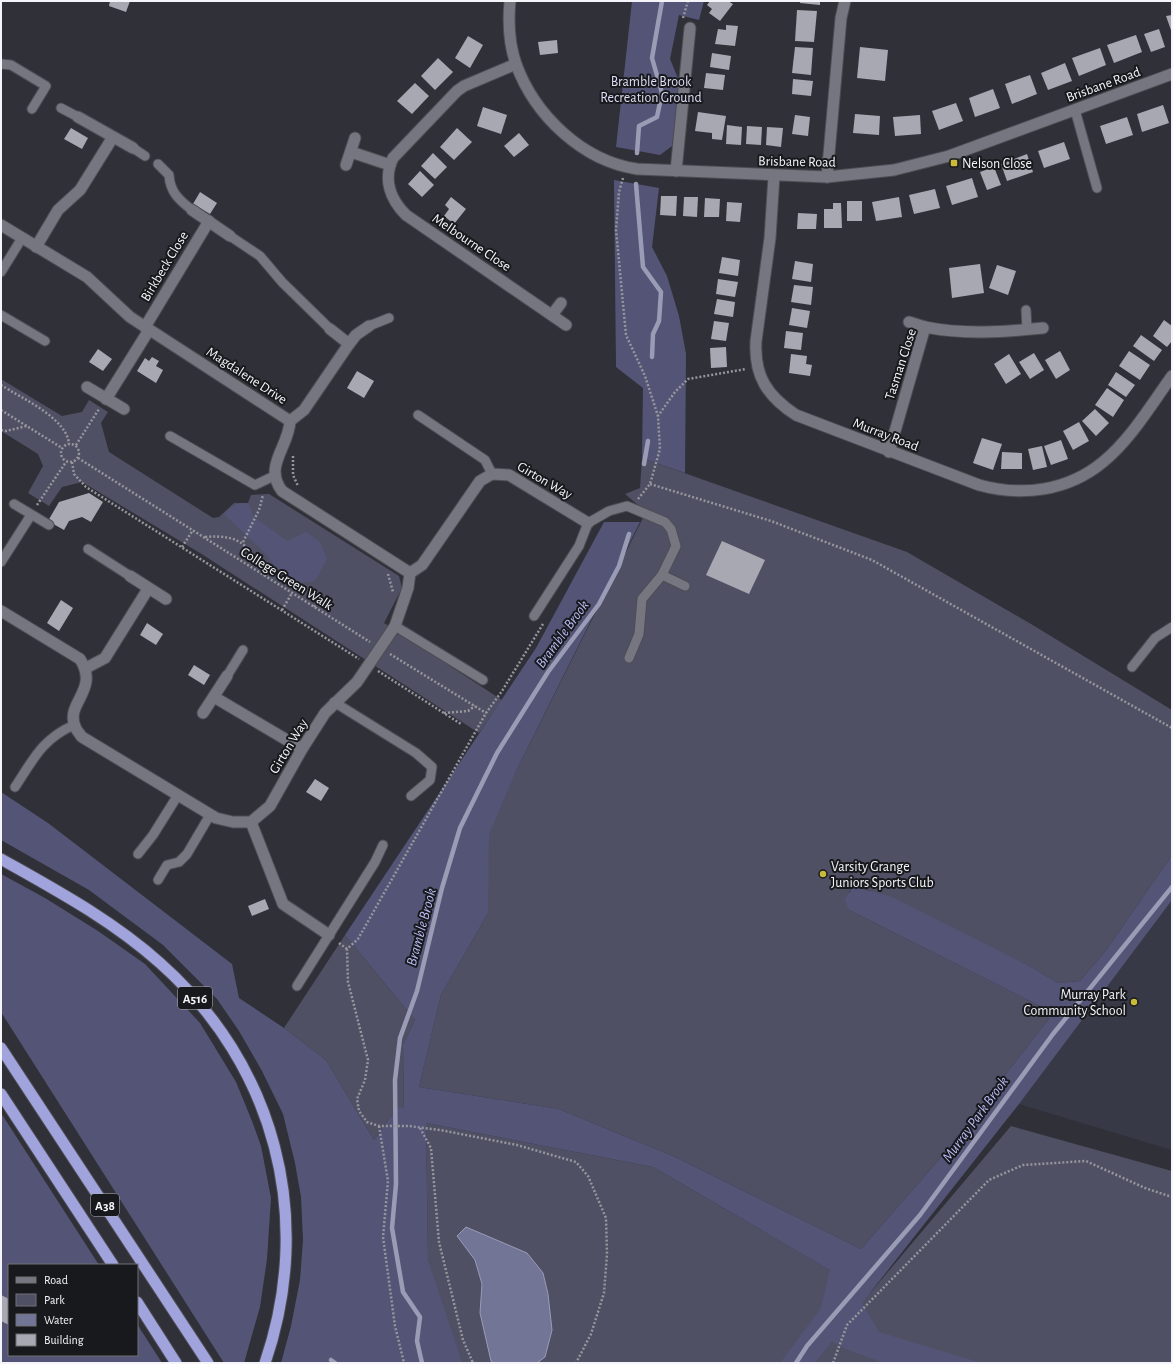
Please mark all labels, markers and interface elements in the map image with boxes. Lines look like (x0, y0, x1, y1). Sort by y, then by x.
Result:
street label: Brisbane Road (1064, 65, 1142, 105)
park label: Bramble Brook Recreation Ground (600, 75, 702, 105)
street label: Brisbane Road (758, 154, 836, 170)
place label: Nelson Close (962, 157, 1032, 171)
marker: Nelson Close (949, 158, 959, 168)
street label: Melbourne Close (430, 211, 513, 274)
street label: Birkbeck Close (139, 229, 191, 304)
street label: Tasman Close (883, 327, 919, 402)
street label: Magdalene Drive (204, 345, 289, 407)
street label: Murray Road (851, 416, 920, 454)
street label: Girton Way (515, 460, 574, 502)
street label: College Green Walk (238, 545, 336, 613)
water label: Bramble Brook (533, 598, 592, 671)
street label: Girton Way (267, 717, 311, 776)
place label: Varsity Grange Juniors Sports Club (831, 860, 934, 890)
marker: Varsity Grange Juniors Sports Club (818, 869, 828, 879)
water label: Bramble Brook (404, 887, 439, 967)
road number: A516 (178, 987, 212, 1009)
place label: Murray Park Community School (1023, 988, 1127, 1018)
marker: Murray Park Community School (1129, 997, 1139, 1007)
water label: Murray Park Brook (939, 1074, 1011, 1165)
road number: A38 (91, 1194, 119, 1216)
legend (8, 1264, 138, 1356)
text: Road (44, 1274, 68, 1286)
text: Park (44, 1294, 65, 1306)
text: Water (44, 1314, 73, 1326)
text: Building (44, 1334, 84, 1346)

